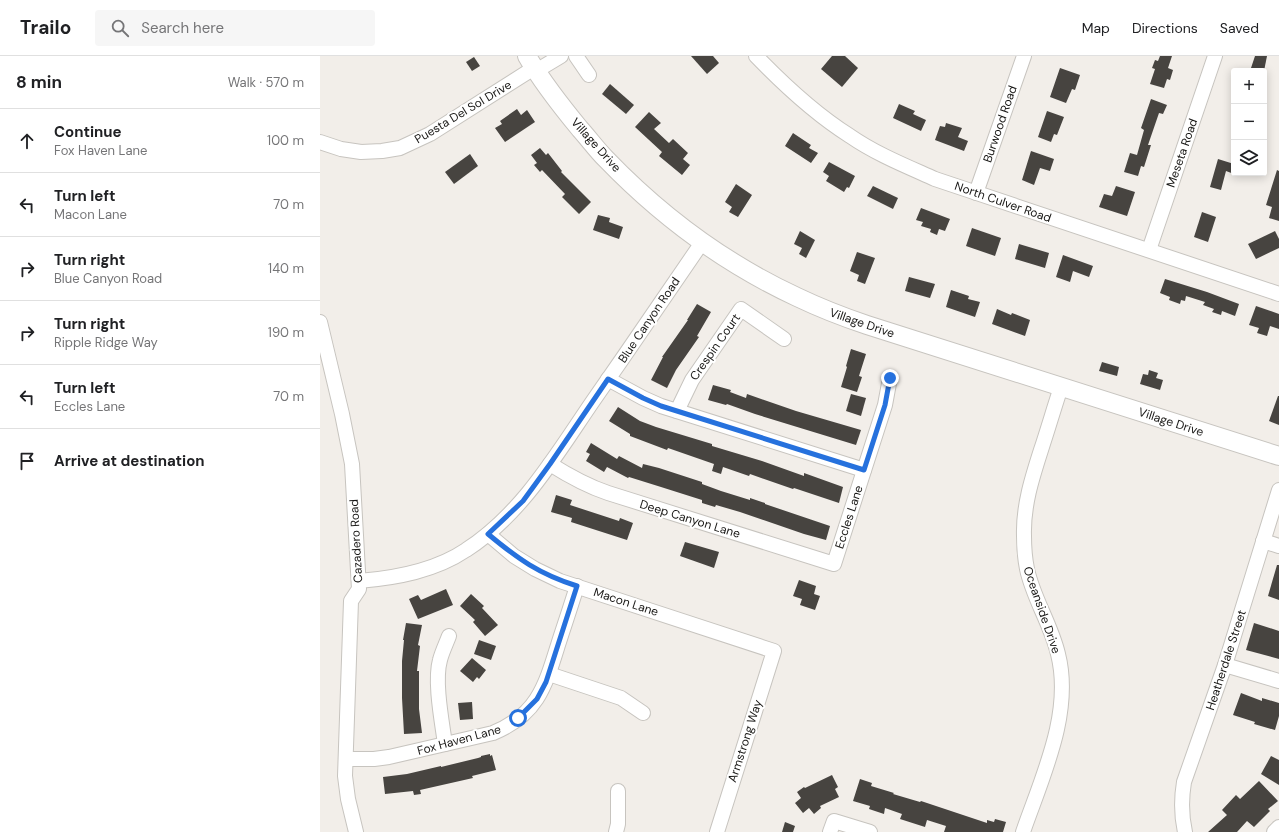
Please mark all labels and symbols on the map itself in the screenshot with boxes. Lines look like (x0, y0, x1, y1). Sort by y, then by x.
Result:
street label: Puesta Del Sol Drive (412, 77, 514, 147)
street label: Burwood Road (979, 83, 1021, 165)
street label: Village Drive (567, 115, 625, 176)
street label: Meseta Road (1163, 116, 1201, 190)
street label: North Culver Road (953, 178, 1053, 226)
street label: Blue Canyon Road (614, 274, 684, 366)
street label: Village Drive (827, 304, 897, 342)
street label: Crespin Court (686, 310, 744, 383)
route end (881, 369, 899, 387)
street label: Village Drive (1136, 404, 1206, 440)
street label: Eccles Lane (831, 483, 867, 551)
street label: Deep Canyon Lane (638, 496, 742, 542)
street label: Cazadero Road (346, 499, 366, 583)
street label: Oceanside Drive (1020, 564, 1064, 656)
street label: Macon Lane (592, 584, 661, 620)
street label: Heatherdale Street (1202, 607, 1250, 712)
street label: Armstrong Way (724, 697, 766, 784)
route start (509, 709, 527, 727)
street label: Fox Haven Lane (415, 721, 503, 759)

